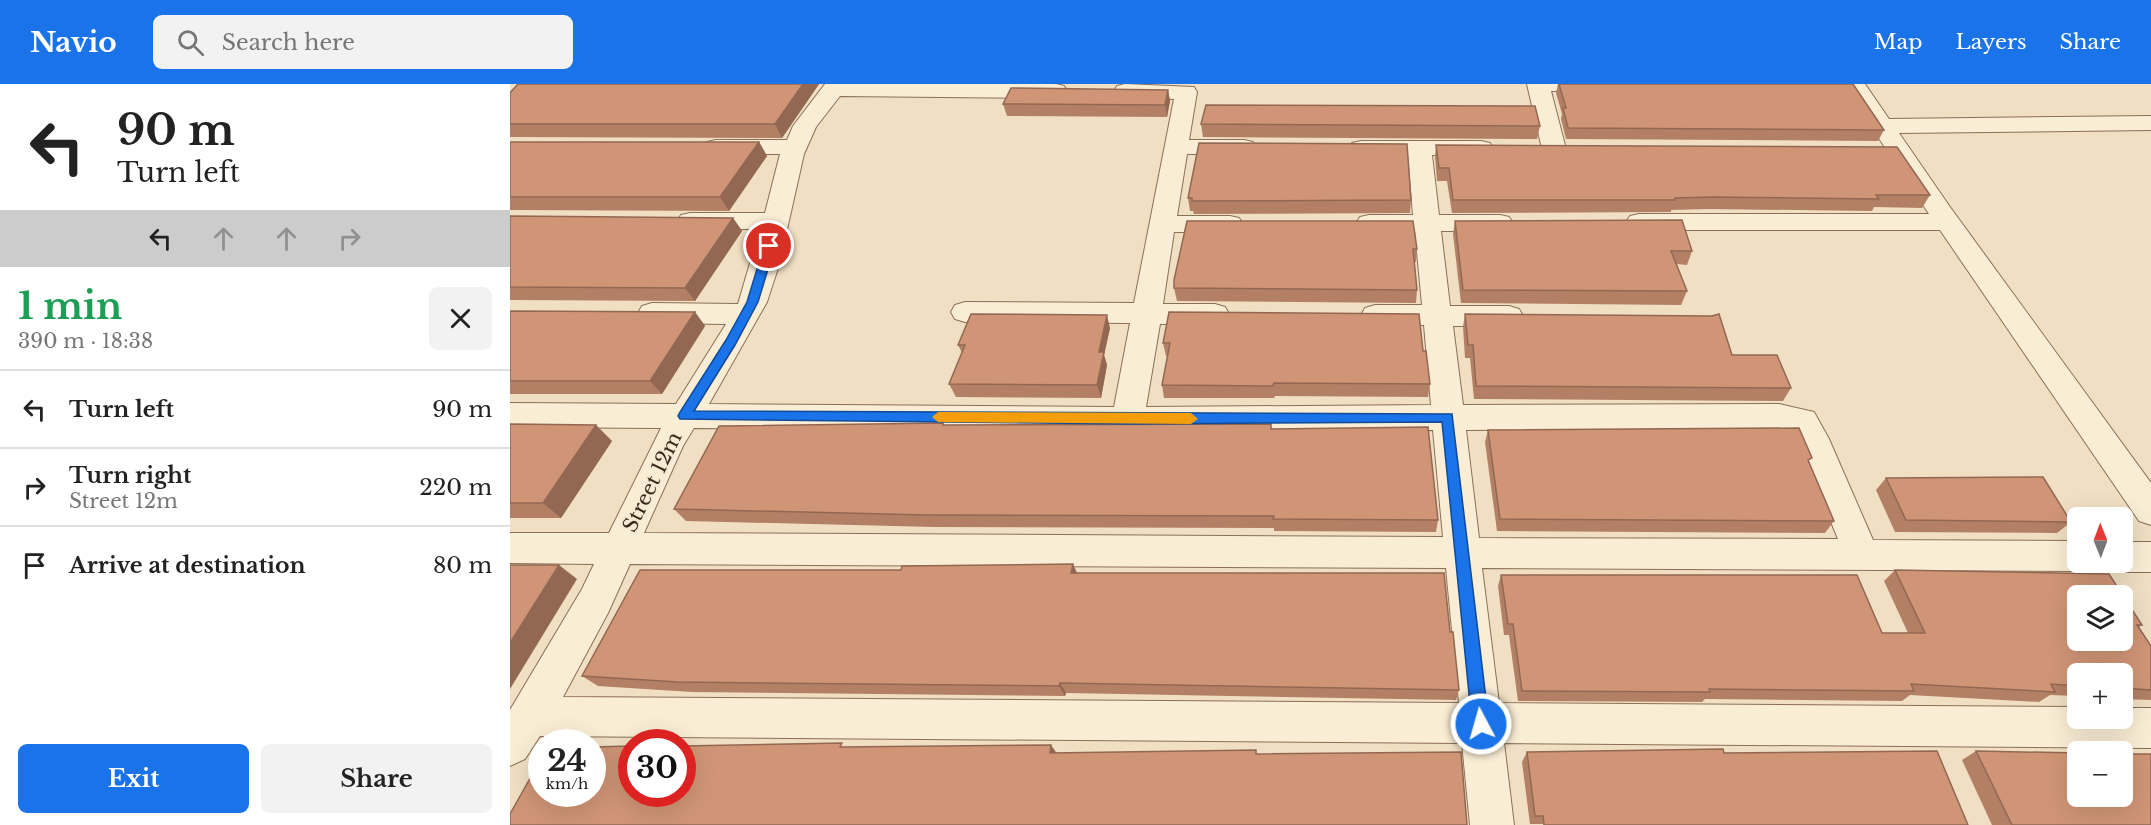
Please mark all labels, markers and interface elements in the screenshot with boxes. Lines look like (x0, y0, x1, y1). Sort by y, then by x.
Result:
search box (153, 15, 573, 69)
text: Navio (30, 25, 117, 60)
icon: search (174, 26, 207, 59)
text: Search here (222, 29, 355, 56)
text: Map (1874, 29, 1923, 55)
text: Layers (1956, 29, 2027, 55)
text: Share (2060, 29, 2121, 55)
text: 90 m (117, 104, 235, 156)
icon: left (18, 108, 96, 186)
text: Turn left (117, 156, 240, 189)
pin (743, 220, 794, 271)
icon: left (144, 222, 177, 255)
icon: ahead (207, 222, 240, 255)
icon: ahead (270, 222, 303, 255)
icon: right (333, 222, 366, 255)
icon: arrive (752, 229, 785, 262)
text: 1 min (18, 284, 122, 329)
button: close (429, 287, 492, 350)
text: 390 m · 18:38 (18, 329, 153, 353)
icon: left (18, 393, 51, 426)
text: Turn left (69, 396, 174, 423)
text: 90 m (432, 396, 492, 423)
street label: Street 12m (617, 427, 687, 536)
text: Turn right (69, 462, 191, 489)
icon: right (18, 471, 51, 504)
text: 220 m (419, 474, 492, 501)
text: Street 12m (69, 489, 178, 513)
north arrow (2067, 507, 2133, 573)
map controls (2067, 507, 2133, 807)
icon: arrive (18, 549, 51, 582)
text: Arrive at destination (69, 552, 306, 579)
text: 80 m (433, 552, 492, 579)
button: layers (2067, 585, 2133, 651)
button: + (2067, 663, 2133, 729)
position arrow (1449, 692, 1513, 756)
speed limit sign: 30 (618, 729, 696, 807)
button: − (2067, 741, 2133, 807)
text: 24 (547, 742, 587, 779)
button: Exit (18, 744, 249, 813)
button: Share (261, 744, 492, 813)
text: km/h (546, 774, 588, 793)

